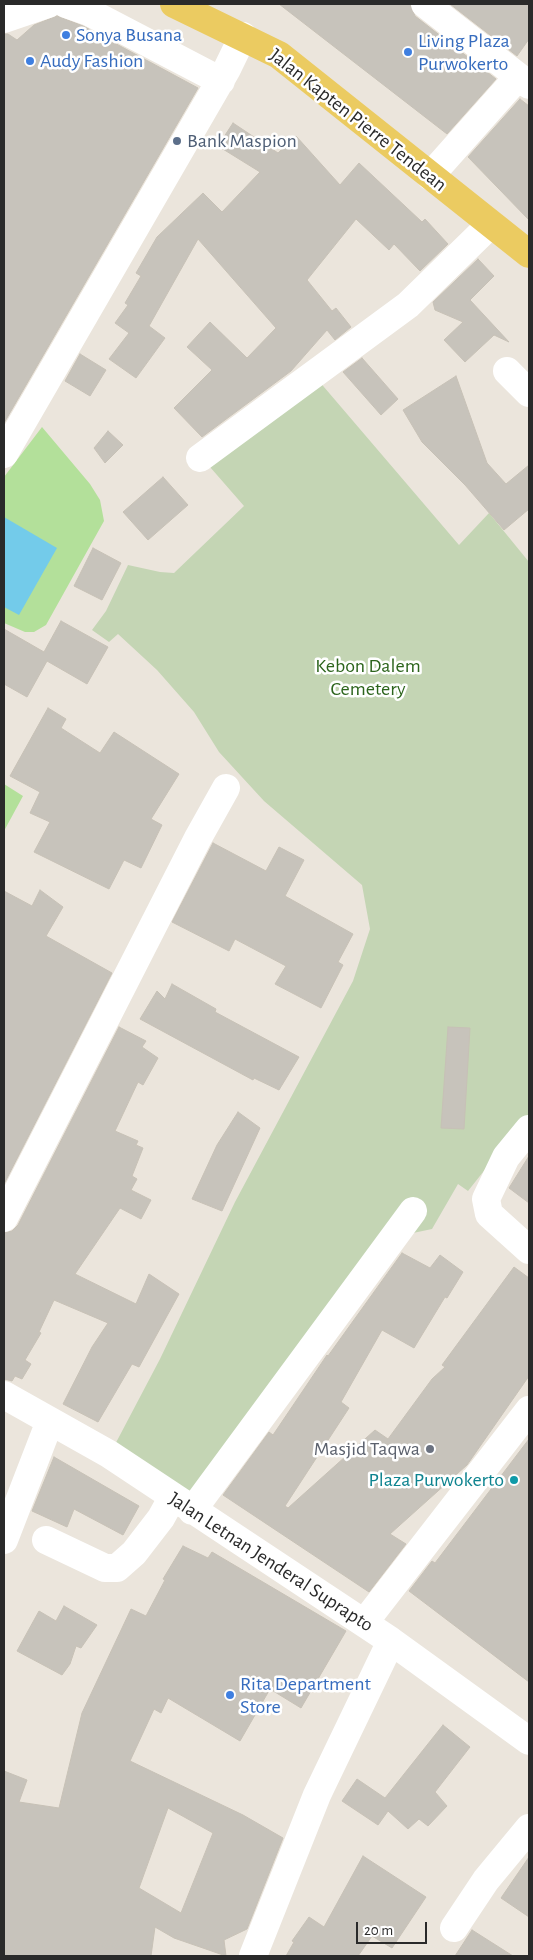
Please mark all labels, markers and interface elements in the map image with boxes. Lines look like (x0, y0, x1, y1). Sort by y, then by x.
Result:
place label: Sonya Busana (76, 23, 182, 47)
marker: Sonya Busana (60, 29, 72, 41)
place label: Living Plaza Purwokerto (418, 29, 510, 76)
street label: Jalan Kapten Pierre Tendean (264, 43, 452, 197)
marker: Living Plaza Purwokerto (402, 46, 414, 58)
place label: Audy Fashion (40, 49, 143, 73)
marker: Audy Fashion (24, 55, 36, 67)
place label: Bank Maspion (187, 129, 297, 153)
marker: Bank Maspion (171, 135, 183, 147)
park label: Kebon Dalem Cemetery (315, 654, 421, 701)
place label: Masjid Taqwa (314, 1437, 420, 1461)
marker: Masjid Taqwa (424, 1443, 436, 1455)
place label: Plaza Purwokerto (368, 1468, 504, 1492)
marker: Plaza Purwokerto (508, 1474, 520, 1486)
street label: Jalan Letnan Jenderal Suprapto (164, 1487, 378, 1637)
place label: Rita Department Store (240, 1672, 371, 1719)
marker: Rita Department Store (224, 1689, 236, 1701)
scale bar (358, 1912, 429, 1944)
text: 20 m (364, 1923, 393, 1938)

